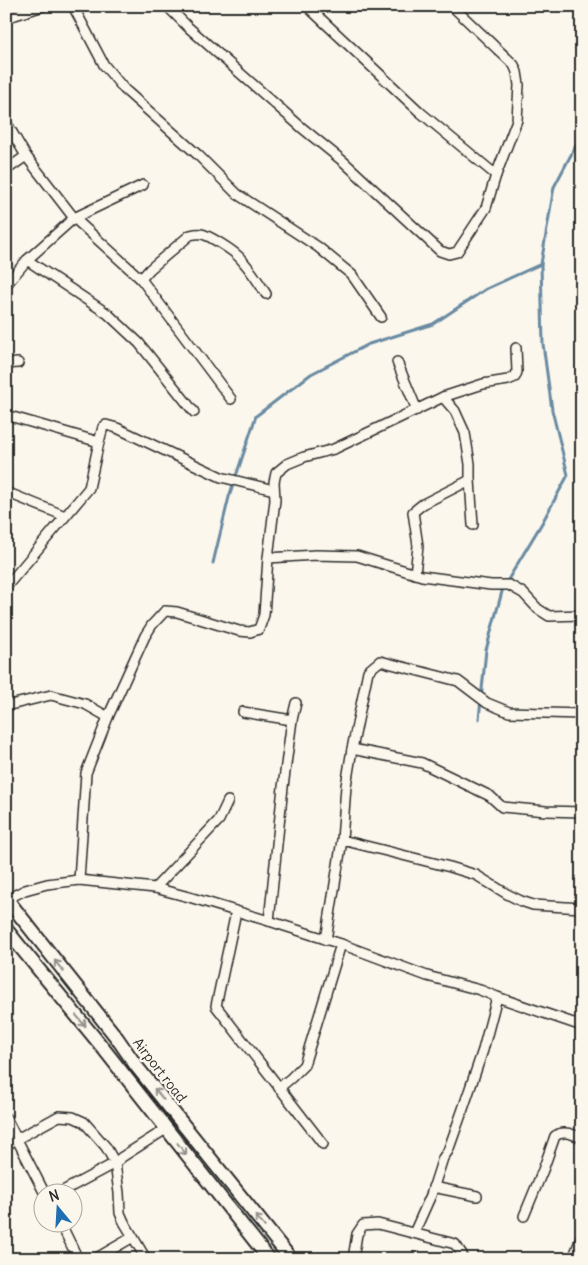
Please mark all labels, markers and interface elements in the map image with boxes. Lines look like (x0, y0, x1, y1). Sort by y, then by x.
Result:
one-way arrow (54, 959, 65, 972)
one-way arrow (76, 1014, 87, 1027)
street label: Airport road (129, 1034, 191, 1106)
one-way arrow (153, 1088, 164, 1101)
one-way arrow (176, 1142, 187, 1155)
north arrow (32, 1182, 82, 1232)
text: N (47, 1186, 61, 1206)
one-way arrow (255, 1215, 266, 1228)

